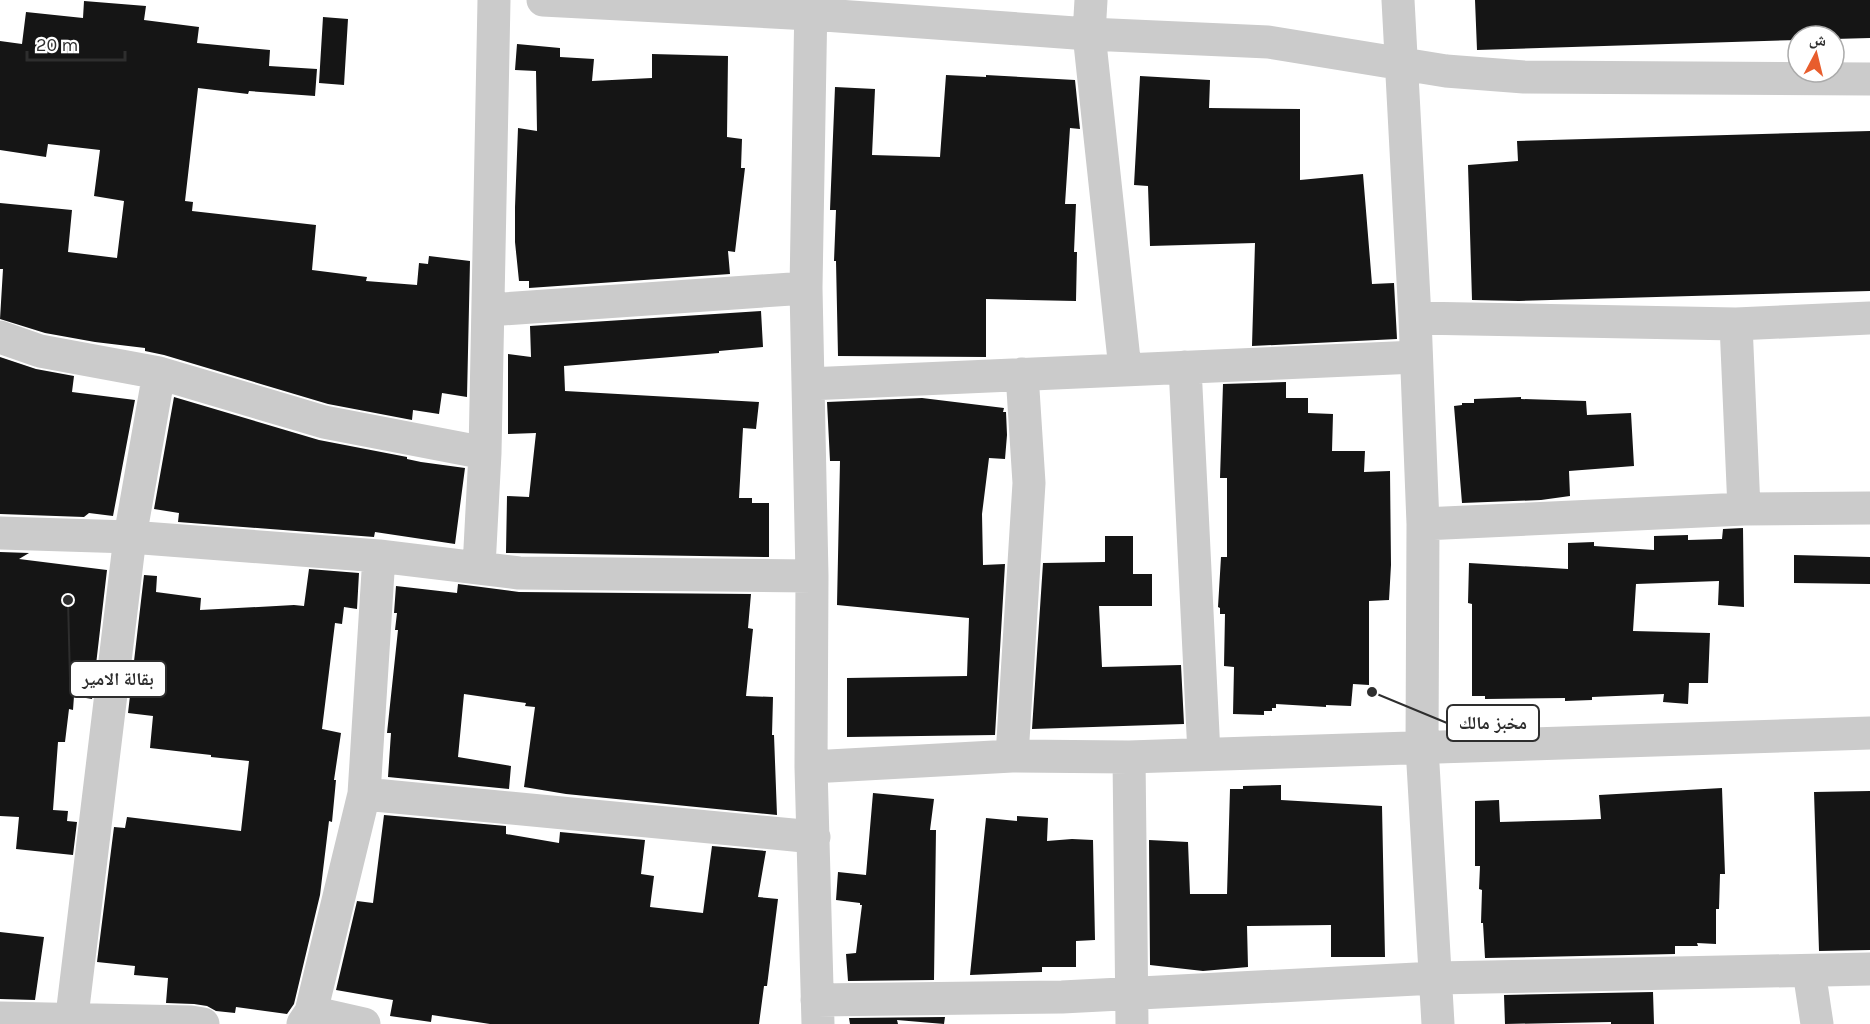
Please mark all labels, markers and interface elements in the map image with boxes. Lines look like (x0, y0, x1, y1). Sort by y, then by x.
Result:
scale bar (27, 24, 124, 62)
north arrow (1786, 24, 1846, 84)
text: ش (1808, 29, 1827, 50)
text: 20 m (36, 34, 78, 56)
callout: بقالة الامير (70, 661, 166, 697)
text: بقالة الامير (81, 668, 154, 690)
callout: مخبز مالك (1447, 705, 1539, 741)
text: مخبز مالك (1459, 712, 1527, 734)

